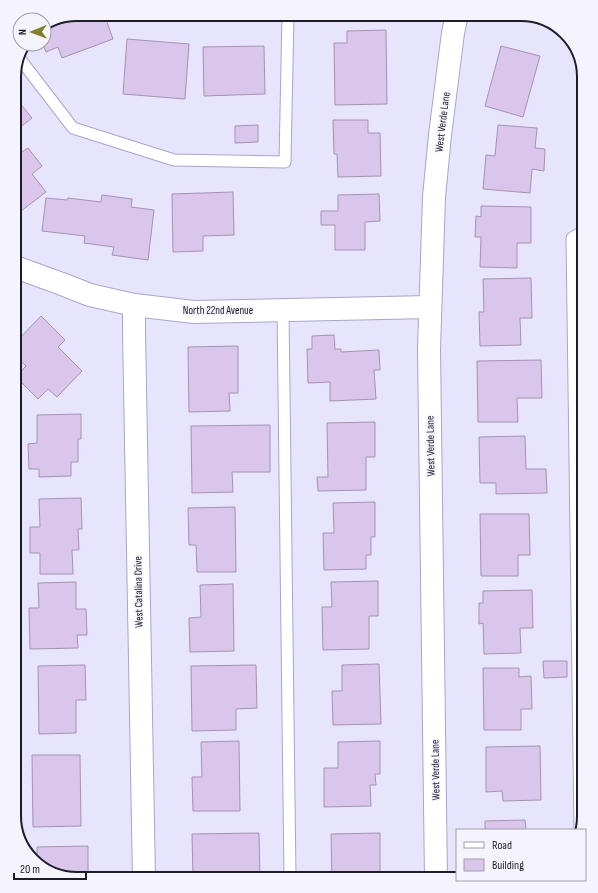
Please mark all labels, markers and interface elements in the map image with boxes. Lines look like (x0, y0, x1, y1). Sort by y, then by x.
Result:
north arrow (12, 12, 52, 52)
text: N (16, 29, 29, 35)
street label: West Verde Lane (432, 91, 453, 153)
street label: North 22nd Avenue (183, 304, 253, 317)
street label: West Verde Lane (423, 416, 438, 476)
street label: West Catalina Drive (131, 556, 146, 628)
street label: West Verde Lane (428, 740, 443, 800)
legend (456, 829, 586, 881)
text: Road (492, 838, 512, 853)
scale bar (14, 855, 86, 881)
text: Building (492, 858, 524, 873)
text: 20 m (20, 862, 40, 877)

